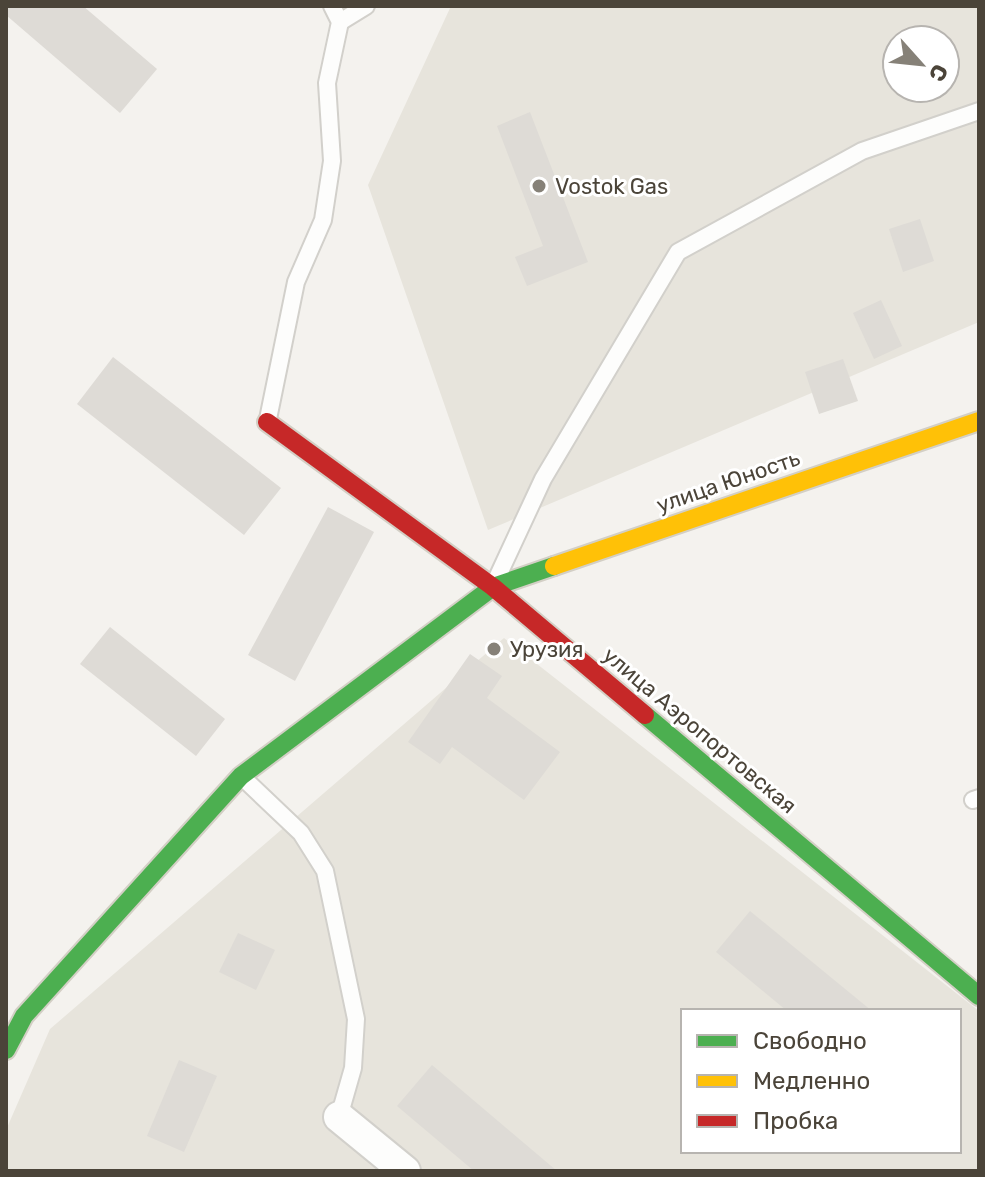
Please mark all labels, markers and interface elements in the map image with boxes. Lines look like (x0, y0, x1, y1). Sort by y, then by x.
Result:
north arrow (881, 24, 961, 104)
text: С (923, 60, 954, 86)
place label: Vostok Gas (555, 173, 668, 200)
marker: Vostok Gas (530, 177, 548, 195)
street label: улица Юность (653, 444, 803, 519)
place label: Урузия (510, 636, 583, 663)
marker: Урузия (485, 640, 503, 658)
street label: улица Аэропортовская (597, 641, 802, 819)
legend (681, 1009, 961, 1153)
text: Свободно (753, 1027, 867, 1055)
text: Медленно (753, 1067, 870, 1095)
text: Пробка (753, 1107, 838, 1135)

